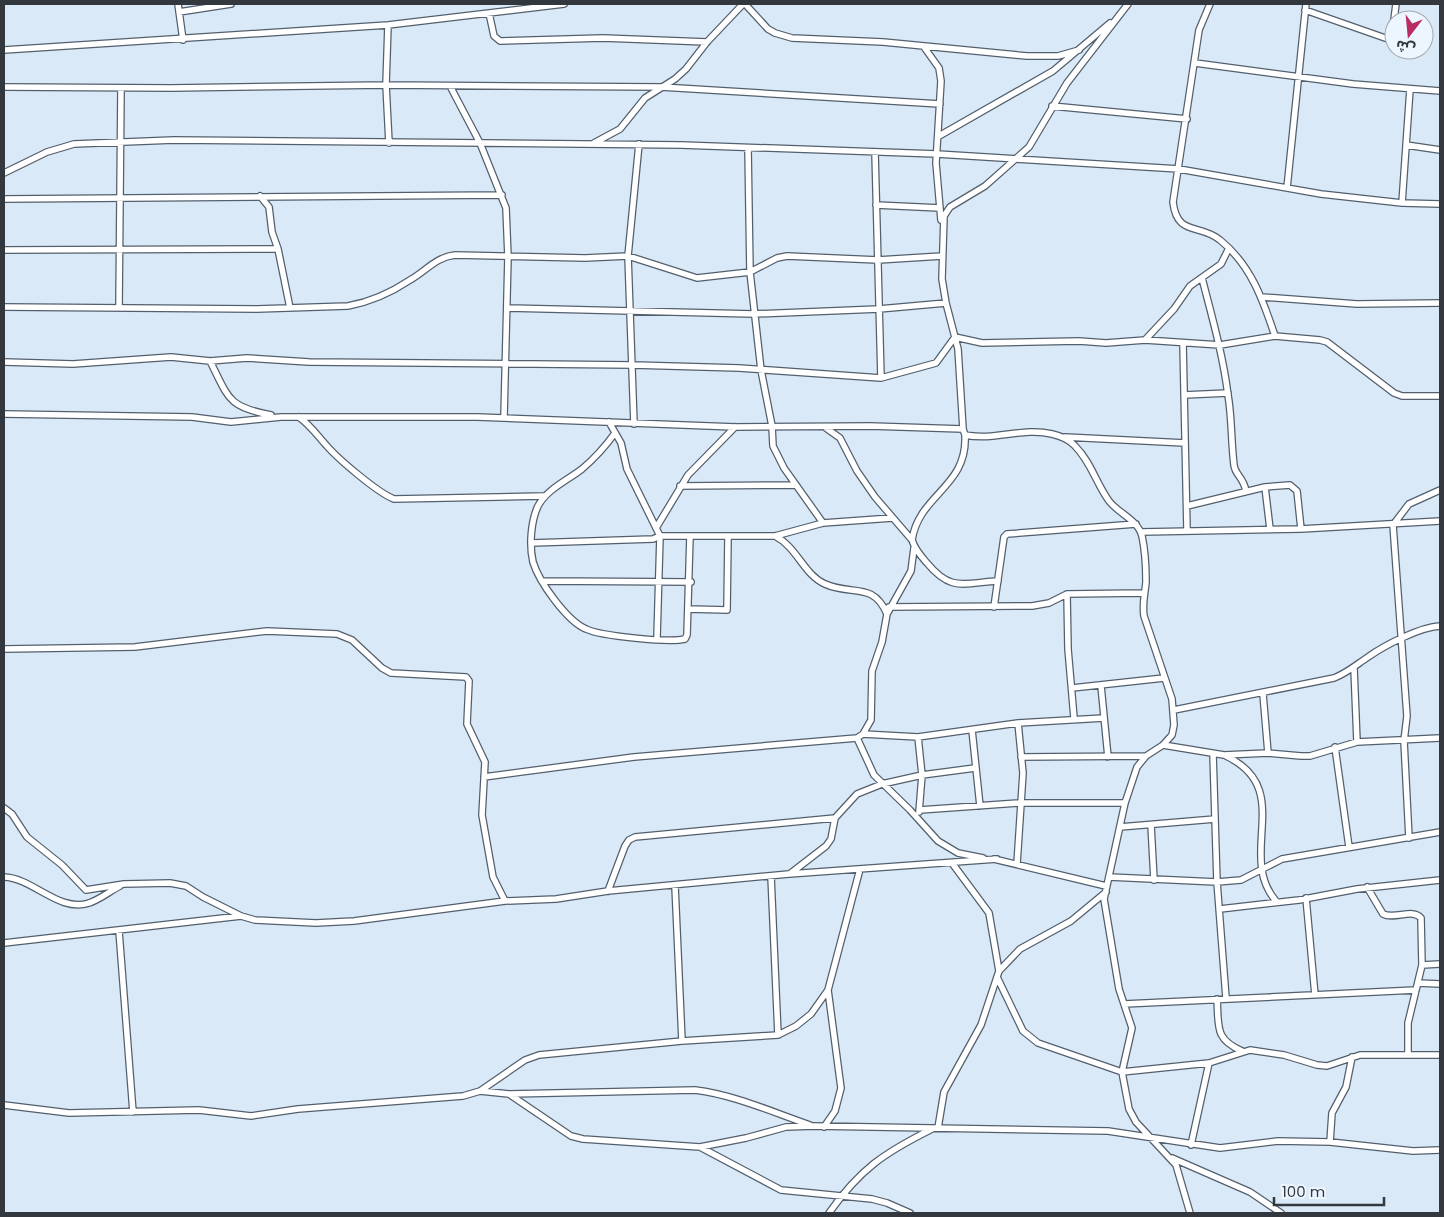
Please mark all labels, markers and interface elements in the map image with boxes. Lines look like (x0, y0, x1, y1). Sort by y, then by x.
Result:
north arrow (1384, 10, 1434, 60)
text: ش (1393, 35, 1417, 60)
scale bar (1274, 1174, 1384, 1206)
text: 100 m (1282, 1181, 1325, 1202)

